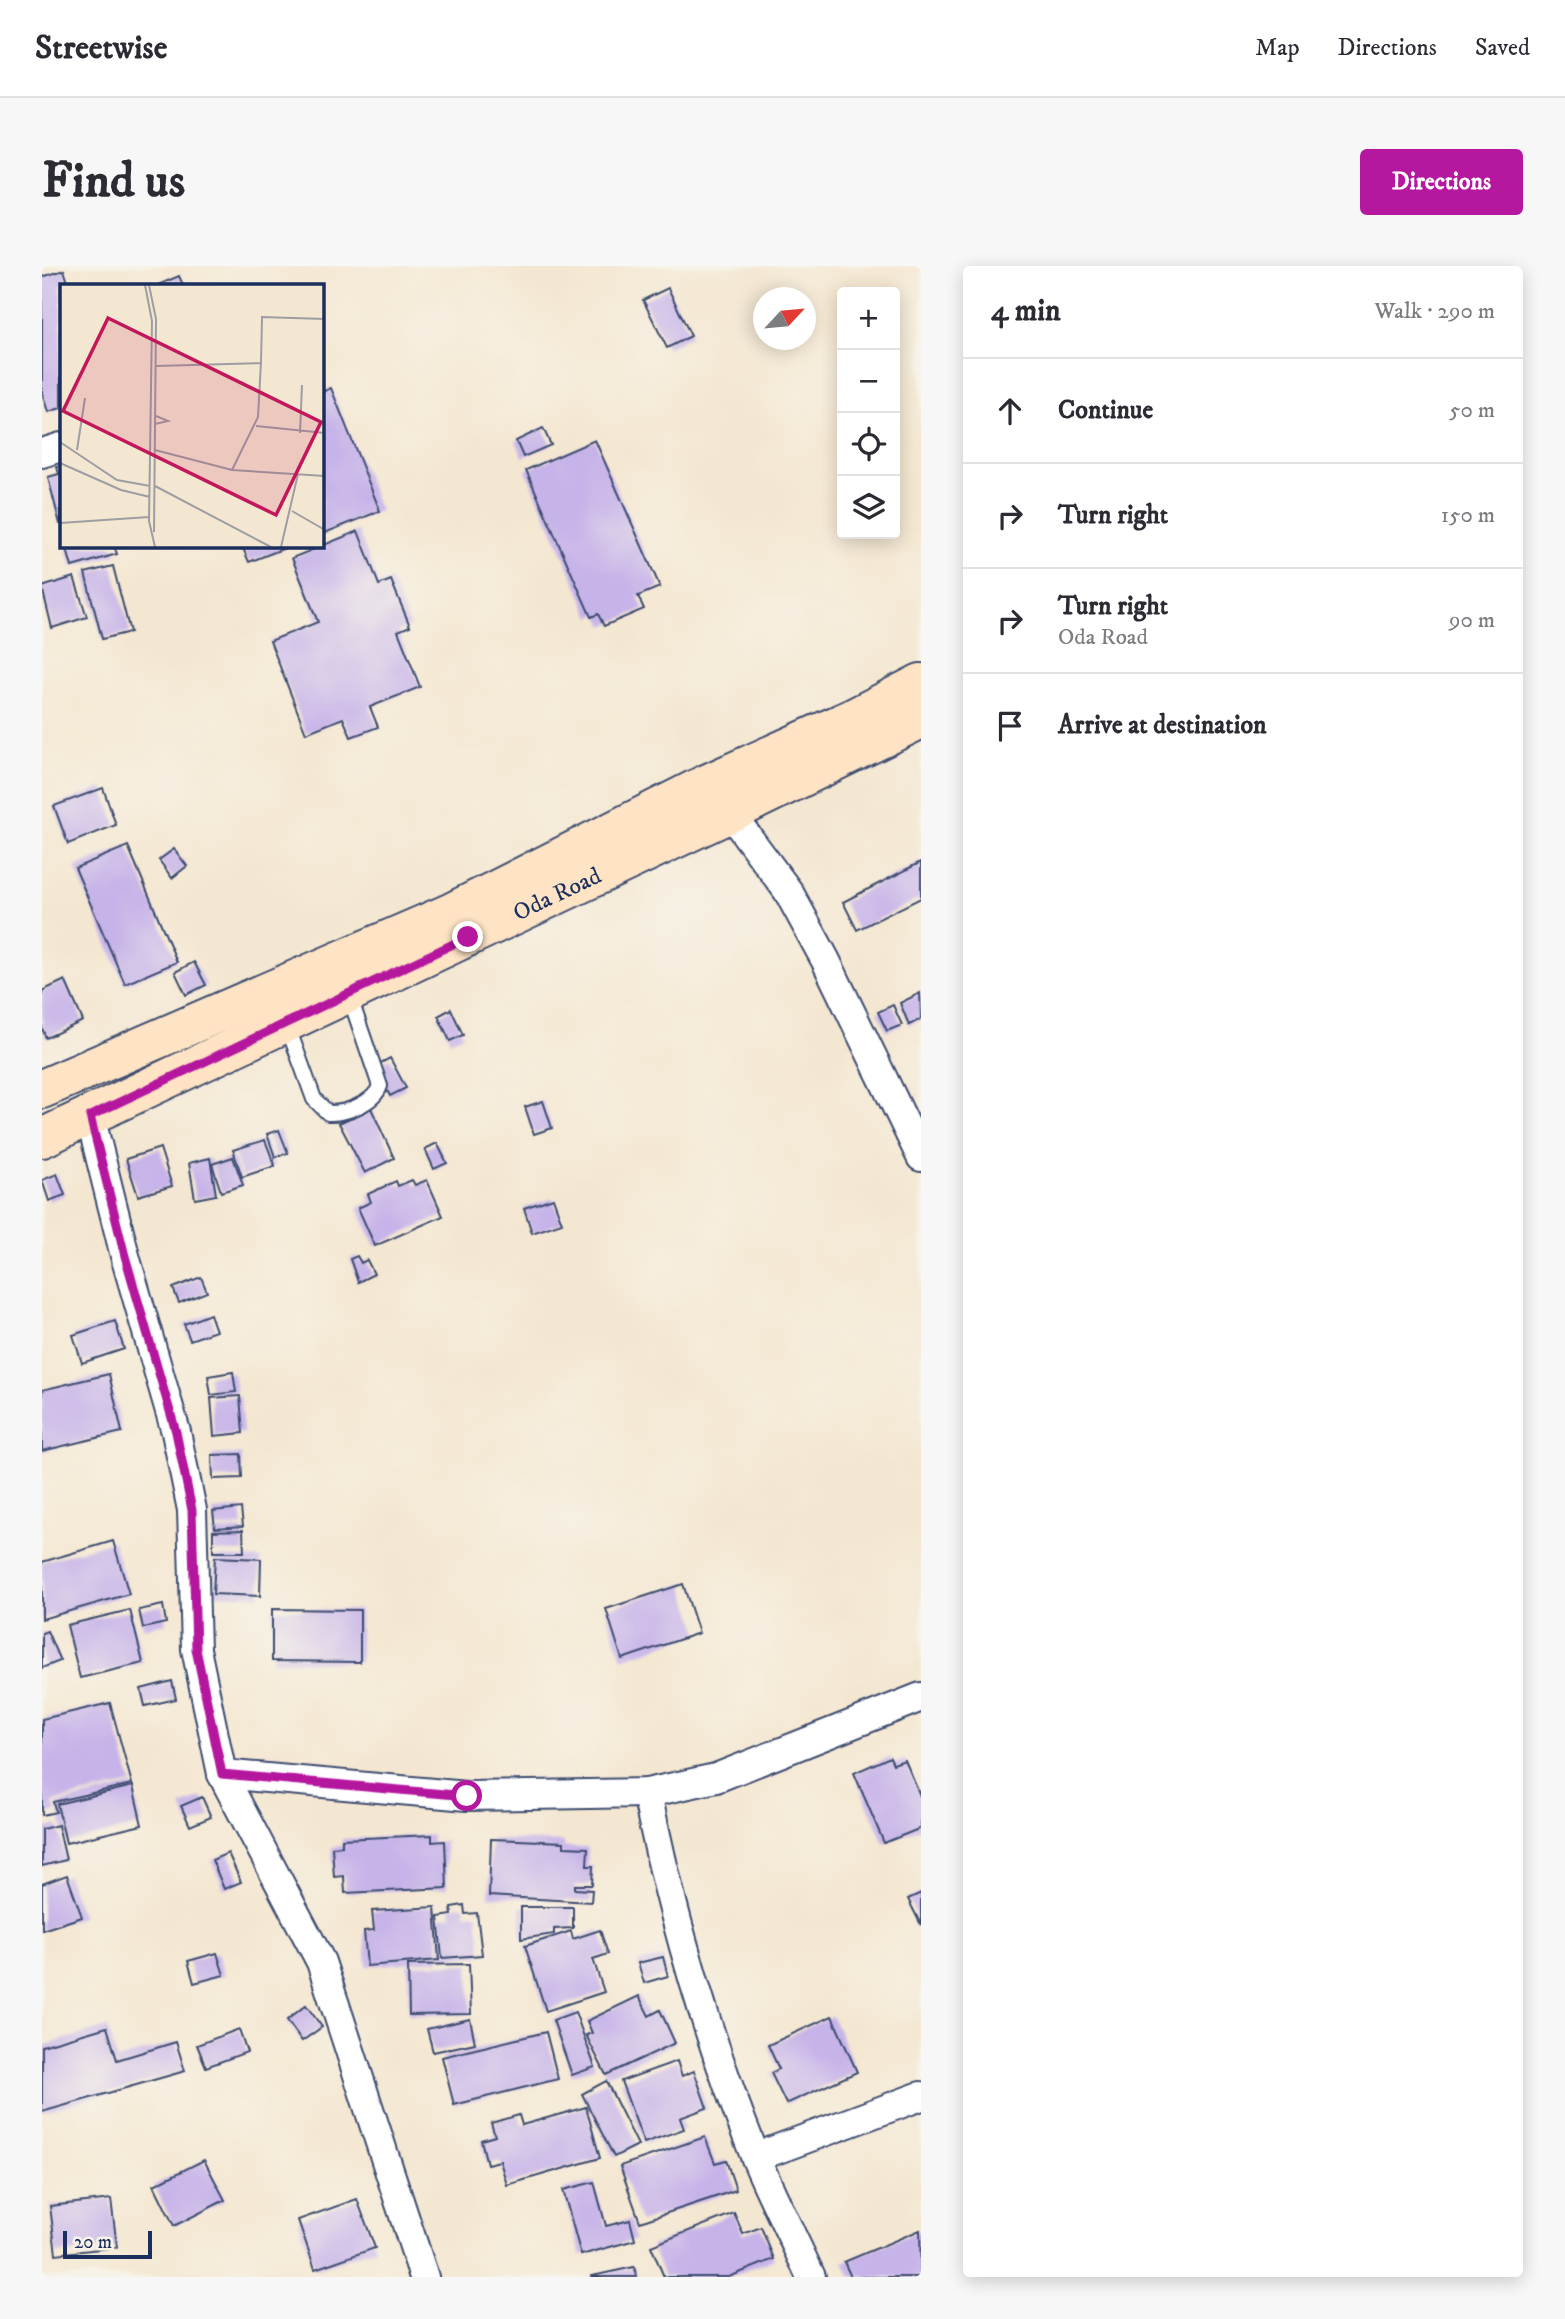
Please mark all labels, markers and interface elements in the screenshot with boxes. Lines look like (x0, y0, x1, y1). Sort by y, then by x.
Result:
text: Streetwise (35, 28, 167, 69)
text: Map (1255, 33, 1300, 63)
text: Directions (1338, 33, 1437, 63)
text: Saved (1475, 33, 1530, 63)
button: Directions (1360, 149, 1523, 215)
text: Find us (42, 151, 185, 213)
inset map (60, 284, 324, 548)
north arrow (753, 287, 816, 350)
map controls (837, 287, 900, 539)
button: + (837, 287, 900, 350)
text: 4 min (991, 293, 1061, 330)
text: Walk · 290 m (1374, 297, 1495, 326)
button: − (837, 350, 900, 413)
icon: ahead (991, 392, 1029, 430)
text: Continue (1058, 394, 1153, 427)
text: 50 m (1449, 396, 1495, 425)
button: locate (837, 413, 900, 476)
button: layers (837, 476, 900, 539)
icon: right (991, 497, 1029, 535)
text: Turn right (1058, 499, 1168, 532)
text: 150 m (1441, 501, 1495, 530)
text: Turn right (1058, 590, 1168, 623)
icon: right (991, 602, 1029, 640)
text: 90 m (1449, 606, 1495, 635)
text: Oda Road (1058, 623, 1148, 652)
icon: arrive (991, 707, 1029, 745)
text: Arrive at destination (1058, 709, 1267, 742)
street label: Oda Road (508, 861, 606, 928)
route end (452, 921, 483, 952)
route start (451, 1780, 482, 1811)
scale bar (63, 2228, 152, 2260)
text: 20 m (74, 2231, 112, 2254)

